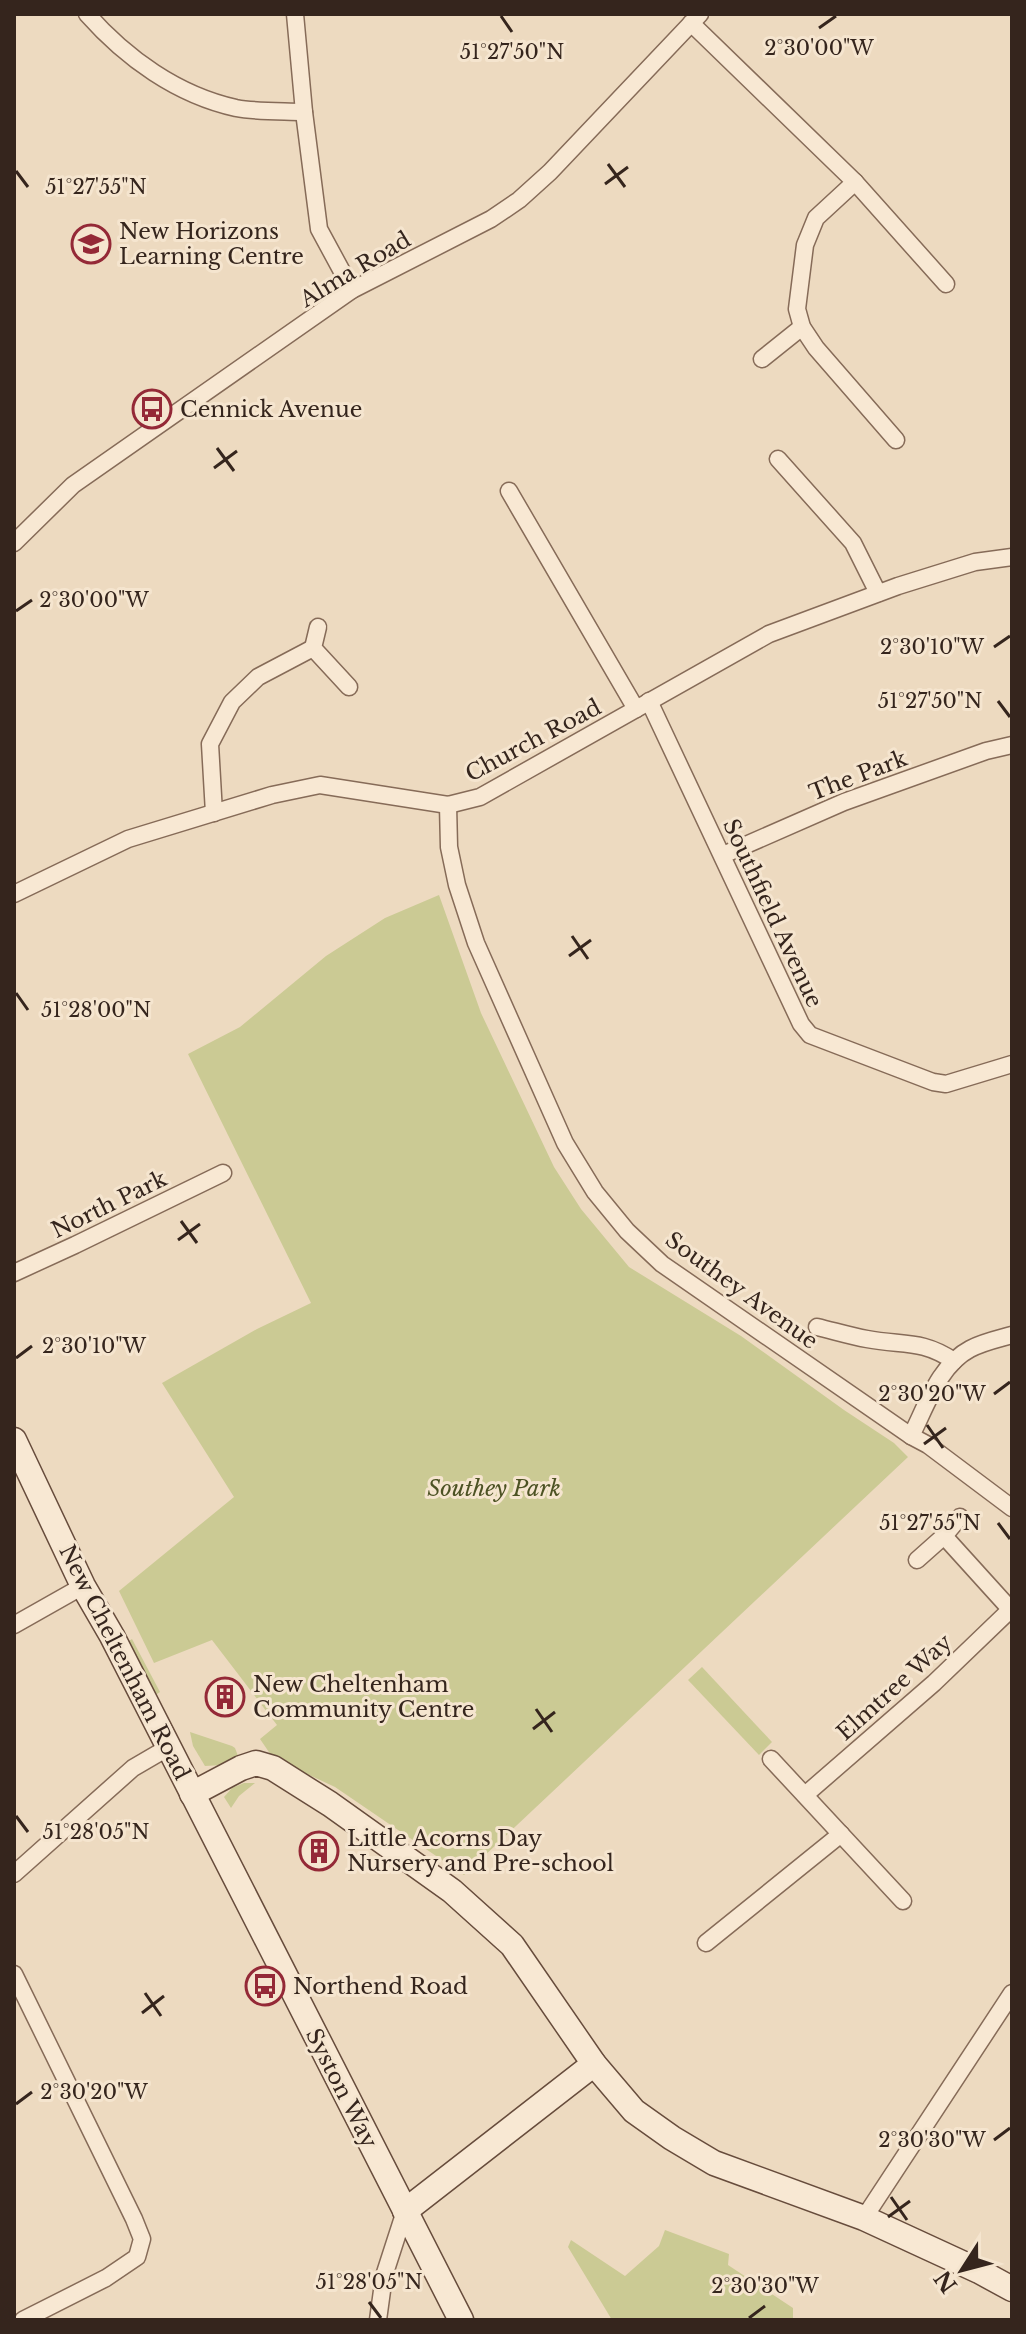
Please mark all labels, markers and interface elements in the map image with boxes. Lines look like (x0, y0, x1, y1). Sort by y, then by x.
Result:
text: 2°30'00"W (764, 36, 874, 60)
text: 51°27'50"N (460, 40, 564, 64)
text: 51°27'55"N (45, 175, 147, 199)
place label: New Horizons Learning Centre (119, 218, 304, 270)
school or university icon: New Horizons Learning Centre (70, 223, 112, 265)
street label: Alma Road (294, 226, 416, 314)
bus stop icon: Cennick Avenue (131, 388, 173, 430)
place label: Cennick Avenue (180, 396, 362, 423)
text: 2°30'00"W (39, 588, 149, 612)
text: 2°30'10"W (880, 635, 985, 659)
text: 51°27'50"N (878, 689, 982, 713)
street label: Church Road (461, 693, 606, 787)
street label: The Park (805, 744, 911, 806)
street label: Southfield Avenue (717, 815, 828, 1012)
text: 51°28'00"N (41, 998, 151, 1022)
street label: North Park (47, 1165, 172, 1244)
street label: Southey Avenue (660, 1226, 823, 1355)
text: 2°30'10"W (42, 1334, 147, 1358)
text: 2°30'20"W (878, 1382, 986, 1406)
park label: Southey Park (427, 1475, 561, 1502)
text: 51°27'55"N (879, 1511, 981, 1535)
street label: New Cheltenham Road (53, 1540, 196, 1784)
street label: Elmtree Way (831, 1629, 957, 1746)
place label: New Cheltenham Community Centre (253, 1671, 474, 1723)
building icon: New Cheltenham Community Centre (204, 1676, 246, 1718)
text: 51°28'05"N (43, 1820, 149, 1844)
place label: Little Acorns Day Nursery and Pre-school (347, 1825, 614, 1877)
building icon: Little Acorns Day Nursery and Pre-school (298, 1830, 340, 1872)
bus stop icon: Northend Road (244, 1965, 286, 2007)
place label: Northend Road (293, 1973, 468, 2000)
street label: Syston Way (300, 2024, 383, 2153)
text: 2°30'20"W (40, 2080, 148, 2104)
text: 2°30'30"W (878, 2128, 986, 2152)
north arrow (922, 2230, 1002, 2310)
text: N (929, 2265, 963, 2298)
text: 51°28'05"N (316, 2270, 422, 2294)
text: 2°30'30"W (711, 2274, 819, 2298)

